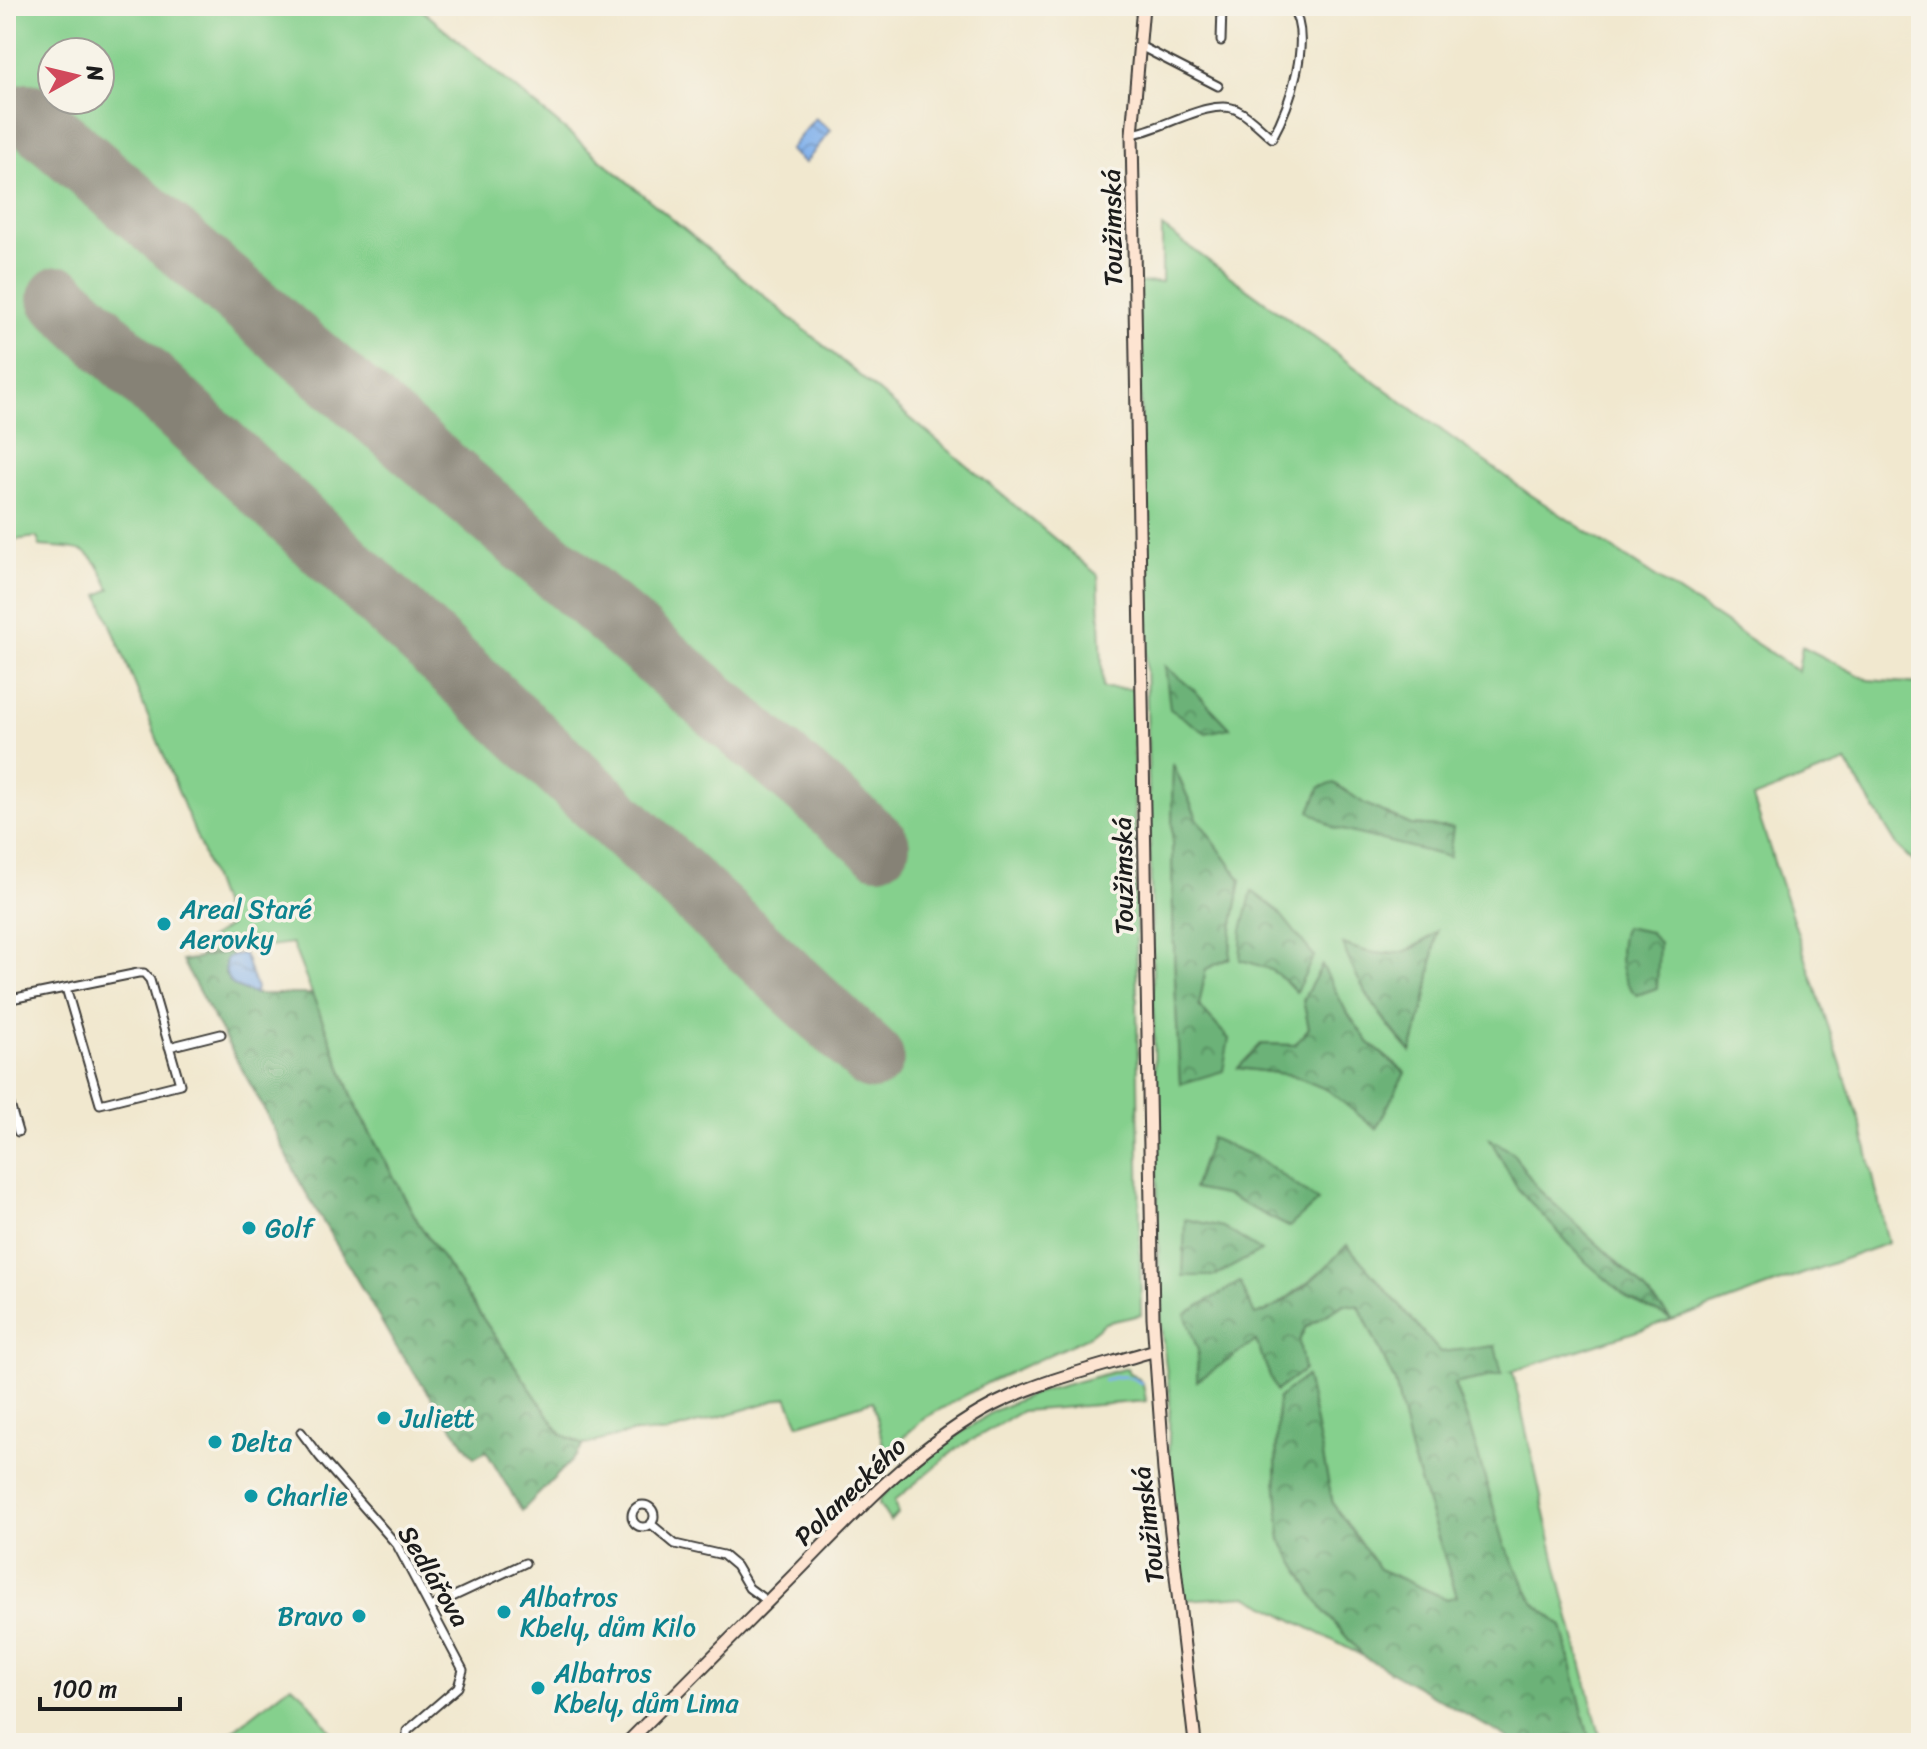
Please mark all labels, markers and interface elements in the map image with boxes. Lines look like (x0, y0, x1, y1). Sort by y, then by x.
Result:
north arrow (36, 36, 116, 116)
text: N (75, 62, 116, 84)
street label: Toužimská (1088, 169, 1136, 287)
street label: Toužimská (1099, 817, 1147, 935)
place label: Areal Staré Aerovky (179, 886, 312, 962)
marker: Areal Staré Aerovky (155, 915, 173, 933)
place label: Golf (265, 1205, 316, 1251)
marker: Golf (240, 1219, 258, 1237)
place label: Juliett (399, 1395, 475, 1441)
marker: Juliett (375, 1409, 393, 1427)
place label: Delta (231, 1419, 293, 1465)
street label: Polaneckého (783, 1425, 917, 1557)
marker: Delta (206, 1433, 224, 1451)
street label: Toužimská (1118, 1464, 1178, 1586)
place label: Charlie (267, 1473, 348, 1519)
marker: Charlie (242, 1487, 260, 1505)
street label: Sedlářova (385, 1516, 483, 1636)
place label: Albatros Kbely, dům Kilo (519, 1574, 696, 1650)
place label: Bravo (278, 1593, 343, 1639)
marker: Albatros Kbely, dům Kilo (495, 1603, 513, 1621)
marker: Bravo (350, 1607, 368, 1625)
place label: Albatros Kbely, dům Lima (553, 1650, 739, 1726)
scale bar (40, 1661, 180, 1711)
text: 100 m (52, 1668, 117, 1710)
marker: Albatros Kbely, dům Lima (529, 1679, 547, 1697)

